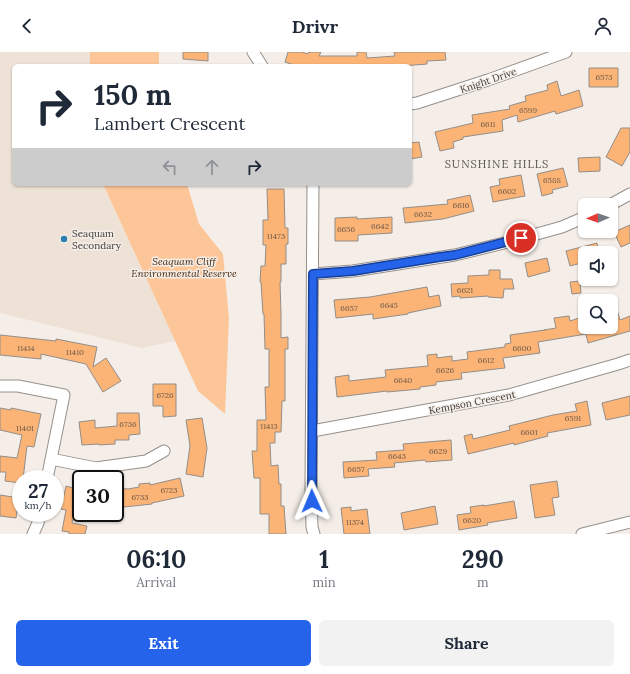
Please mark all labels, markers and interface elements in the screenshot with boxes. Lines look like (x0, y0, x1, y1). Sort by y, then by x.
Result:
icon: back (16, 15, 38, 37)
text: Drivr (292, 15, 338, 38)
icon: person (592, 15, 614, 37)
street label: Knight Drive (458, 65, 519, 96)
house number: 6573 (595, 72, 613, 82)
text: 150 m (94, 77, 171, 113)
icon: right (28, 80, 80, 132)
house number: 6599 (519, 105, 537, 115)
text: Lambert Crescent (94, 112, 245, 135)
house number: 6611 (480, 119, 496, 129)
icon: left (159, 156, 181, 178)
icon: ahead (201, 156, 223, 178)
icon: right (243, 156, 265, 178)
district label: SUNSHINE HILLS (445, 157, 549, 171)
house number: 6588 (543, 175, 561, 185)
house number: 6602 (498, 186, 516, 196)
north arrow (578, 198, 618, 238)
map controls (578, 198, 618, 334)
house number: 6616 (453, 200, 470, 210)
house number: 6632 (414, 209, 432, 219)
house number: 6642 (371, 221, 389, 231)
pin (504, 221, 538, 255)
house number: 6656 (337, 224, 355, 234)
place label: Seaquam Secondary (72, 227, 122, 252)
icon: arrive (510, 227, 532, 249)
house number: 11473 (267, 231, 286, 241)
marker: Seaquam Secondary (59, 234, 69, 244)
button: sound (578, 246, 618, 286)
park label: Seaquam Cliff Environmental Reserve (131, 255, 237, 280)
house number: 6621 (457, 285, 473, 295)
button: search (578, 294, 618, 334)
house number: 6645 (380, 300, 398, 310)
house number: 6657 (340, 303, 358, 313)
house number: 11414 (17, 343, 35, 353)
house number: 6600 (512, 343, 532, 353)
house number: 11410 (66, 347, 84, 357)
house number: 6612 (478, 355, 494, 365)
house number: 6626 (436, 365, 454, 375)
house number: 6640 (394, 375, 412, 385)
street label: Kempson Crescent (428, 388, 517, 417)
house number: 6726 (156, 390, 174, 400)
house number: 6591 (565, 413, 581, 423)
house number: 6736 (119, 419, 137, 429)
house number: 11413 (260, 421, 278, 431)
house number: 11401 (16, 423, 34, 433)
house number: 6601 (520, 427, 538, 437)
house number: 6629 (429, 446, 447, 456)
house number: 6643 (388, 451, 407, 461)
house number: 6657 (347, 464, 365, 474)
speed limit sign: 30 (72, 470, 124, 522)
text: 27 (28, 478, 48, 503)
position arrow (291, 480, 333, 522)
house number: 6723 (161, 485, 178, 495)
house number: 6733 (131, 492, 149, 502)
text: km/h (24, 499, 52, 512)
house number: 6620 (463, 515, 481, 525)
house number: 11374 (346, 517, 365, 527)
text: 06:10 (126, 544, 186, 575)
text: 1 (319, 544, 329, 575)
text: 290 (462, 544, 504, 575)
text: Arrival (136, 574, 176, 591)
text: min (312, 574, 336, 591)
text: m (477, 574, 489, 591)
button: Exit (16, 620, 311, 666)
button: Share (319, 620, 614, 666)

